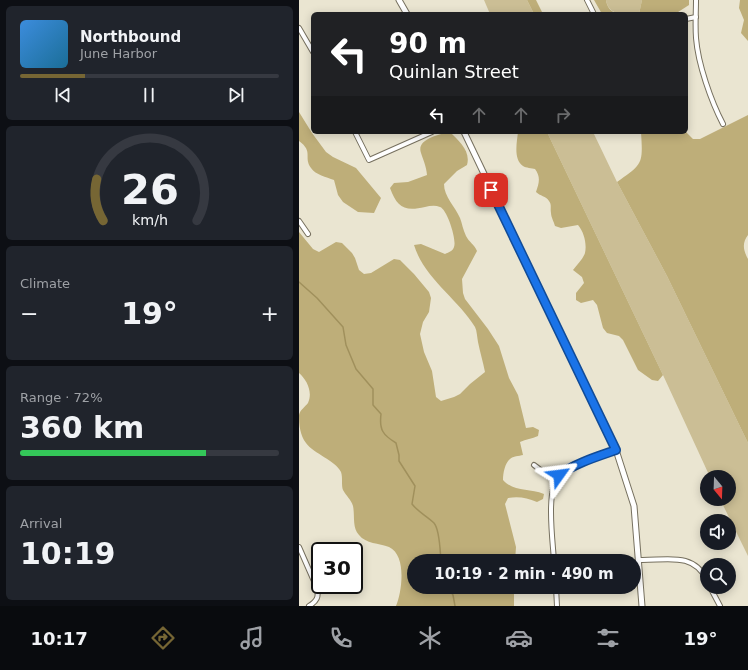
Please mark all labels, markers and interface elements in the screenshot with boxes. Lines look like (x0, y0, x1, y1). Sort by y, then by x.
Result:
text: 90 m (389, 27, 467, 60)
text: Northbound (80, 28, 181, 46)
icon: left (323, 28, 375, 80)
text: June Harbor (80, 46, 157, 61)
text: Quinlan Street (389, 61, 519, 82)
icon: previous (52, 84, 74, 106)
icon: pause (138, 84, 160, 106)
icon: next (225, 84, 247, 106)
icon: left (426, 104, 448, 126)
icon: ahead (468, 104, 490, 126)
icon: ahead (510, 104, 532, 126)
icon: right (552, 104, 574, 126)
text: 26 (121, 165, 178, 214)
pin (474, 173, 508, 207)
icon: arrive (480, 179, 502, 201)
text: km/h (131, 212, 168, 228)
text: Climate (20, 276, 70, 291)
text: 19° (121, 296, 178, 331)
text: − (20, 301, 38, 326)
text: + (261, 301, 279, 326)
text: Range · 72% (20, 390, 103, 405)
text: 360 km (20, 410, 144, 445)
position arrow (538, 454, 580, 496)
north arrow (700, 470, 736, 506)
map controls (700, 470, 736, 594)
button: sound (700, 514, 736, 550)
text: Arrival (20, 516, 62, 531)
text: 10:19 (20, 536, 116, 571)
speed limit sign: 30 (311, 542, 363, 594)
button: search (700, 558, 736, 594)
text: 10:19 · 2 min · 490 m (434, 565, 614, 583)
icon: directions (149, 624, 177, 652)
icon: music (238, 624, 266, 652)
icon: phone (327, 624, 355, 652)
icon: climate (416, 624, 444, 652)
icon: car (505, 624, 533, 652)
icon: filters (594, 624, 622, 652)
text: 10:17 (31, 628, 88, 649)
text: 19° (683, 628, 717, 649)

